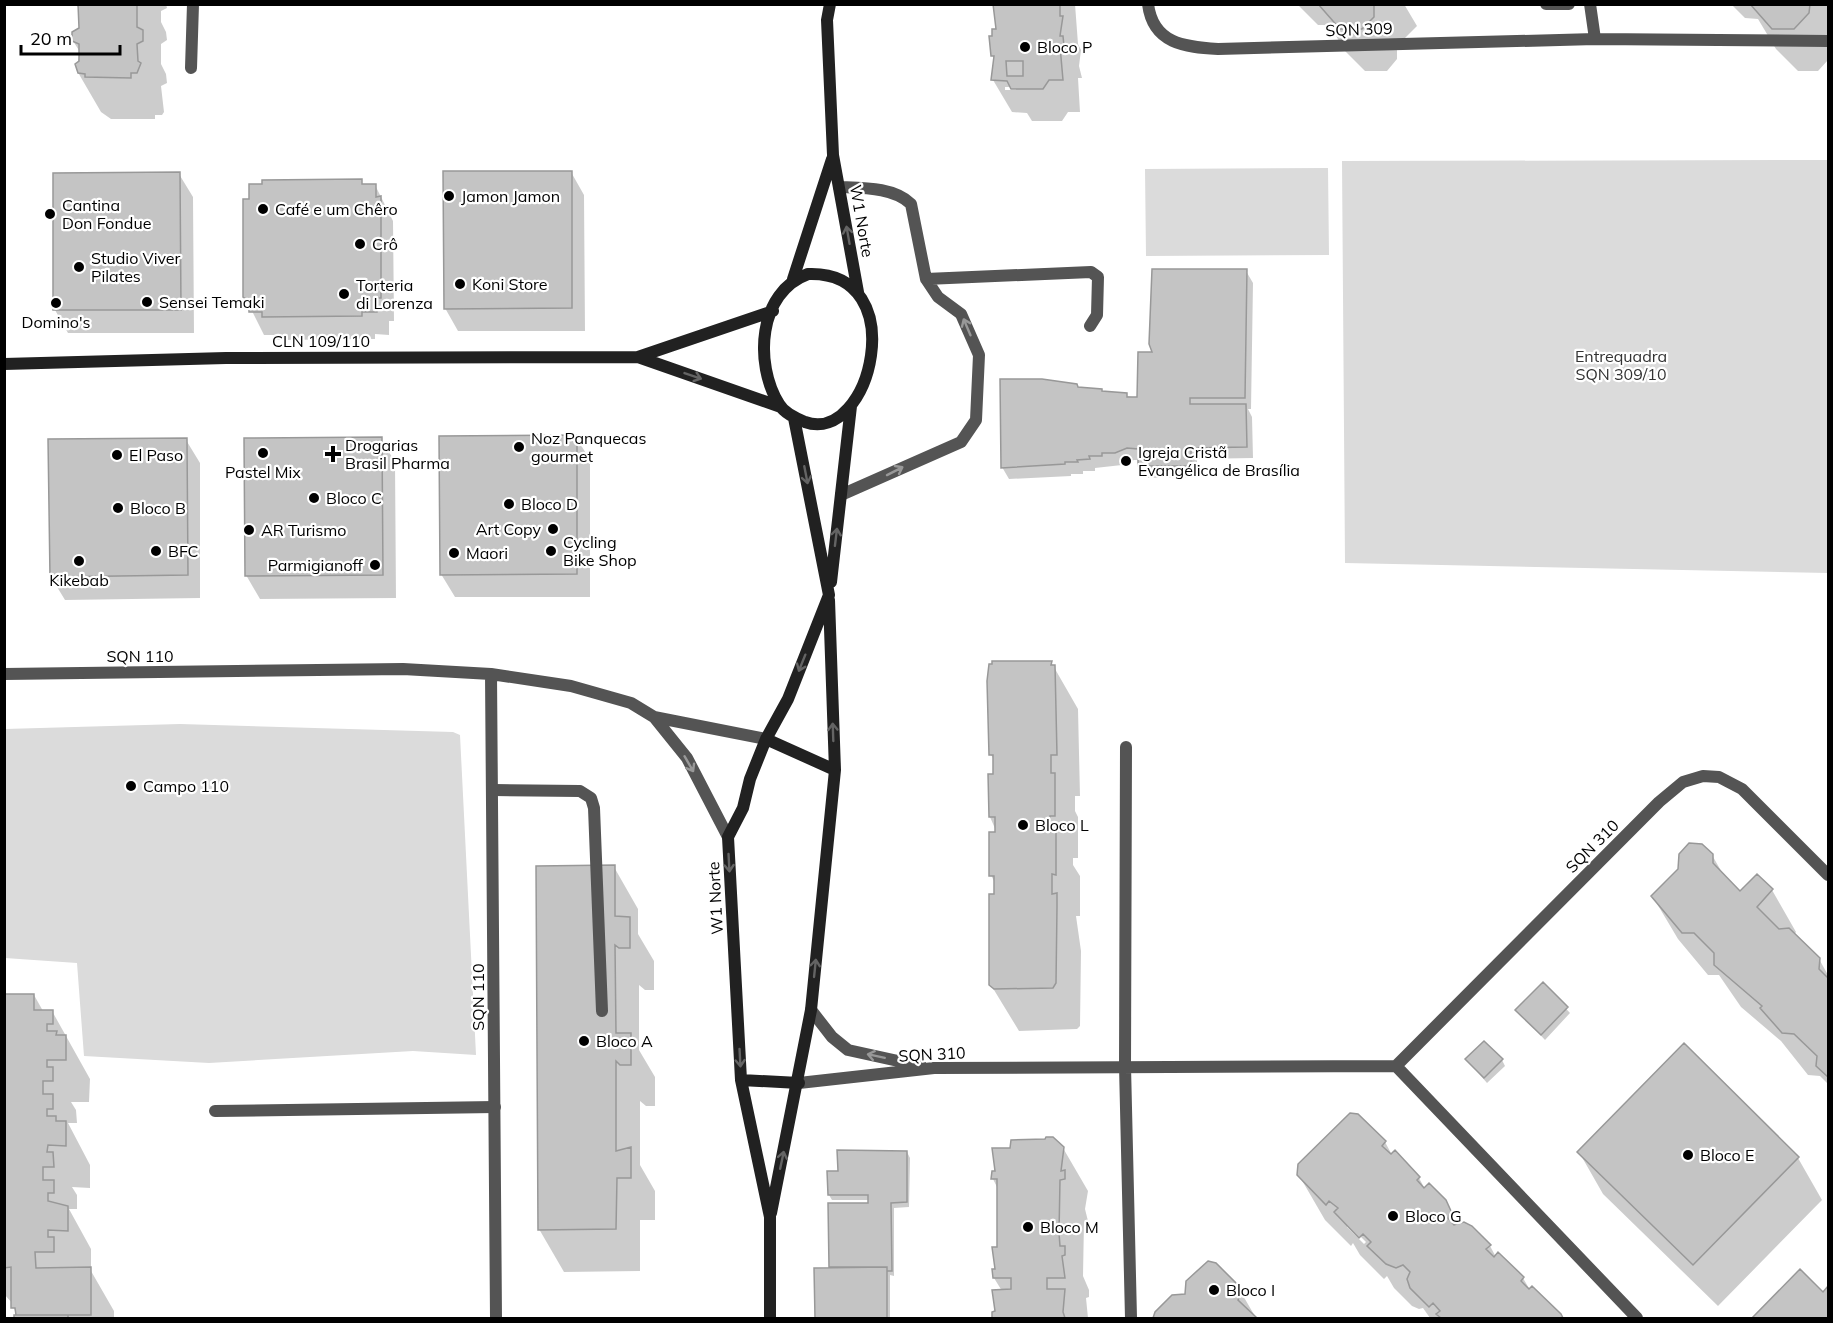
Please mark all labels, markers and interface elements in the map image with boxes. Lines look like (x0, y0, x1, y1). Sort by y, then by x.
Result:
scale bar (21, 18, 120, 56)
street label: SQN 309 (1325, 18, 1393, 40)
text: 20 m (30, 27, 72, 50)
place label: Bloco P (1037, 37, 1092, 57)
marker: Bloco P (1018, 40, 1032, 54)
street label: W1 Norte (846, 183, 878, 259)
place label: Jamon Jamon (461, 186, 560, 206)
marker: Jamon Jamon (442, 189, 456, 203)
place label: Cantina Don Fondue (62, 195, 151, 233)
place label: Café e um Chêro (275, 199, 398, 219)
marker: Café e um Chêro (256, 202, 270, 216)
marker: Cantina Don Fondue (43, 207, 57, 221)
one-way arrow (842, 225, 853, 245)
place label: Crô (372, 234, 398, 254)
marker: Crô (353, 237, 367, 251)
place label: Studio Viver Pilates (91, 248, 181, 286)
marker: Studio Viver Pilates (72, 260, 86, 274)
place label: Koni Store (472, 274, 547, 294)
place label: Torteria di Lorenza (356, 275, 433, 313)
marker: Koni Store (453, 277, 467, 291)
marker: Torteria di Lorenza (337, 287, 351, 301)
place label: Sensei Temaki (159, 292, 265, 312)
marker: Sensei Temaki (140, 295, 154, 309)
marker: Domino's (49, 296, 63, 310)
place label: Domino's (22, 312, 91, 332)
one-way arrow (961, 319, 972, 337)
street label: CLN 109/110 (272, 331, 370, 351)
park label: Entrequadra SQN 309/10 (1575, 346, 1667, 384)
one-way arrow (683, 372, 702, 383)
place label: Noz Panquecas gourmet (531, 428, 646, 466)
place label: Drogarias Brasil Pharma (345, 435, 450, 473)
marker: Noz Panquecas gourmet (512, 440, 526, 454)
place label: Igreja Cristã Evangélica de Brasília (1138, 442, 1300, 480)
place label: El Paso (129, 445, 183, 465)
marker: Pastel Mix (256, 446, 270, 460)
marker: Drogarias Brasil Pharma (326, 447, 340, 461)
marker: El Paso (110, 448, 124, 462)
marker: Igreja Cristã Evangélica de Brasília (1119, 454, 1133, 468)
place label: Pastel Mix (225, 462, 301, 482)
one-way arrow (801, 465, 812, 485)
one-way arrow (885, 465, 903, 476)
place label: Bloco C (326, 488, 382, 508)
marker: Bloco C (307, 491, 321, 505)
place label: Bloco D (521, 494, 578, 514)
marker: Bloco D (502, 497, 516, 511)
place label: Bloco B (130, 498, 186, 518)
marker: Bloco B (111, 501, 125, 515)
place label: Art Copy (476, 519, 542, 539)
place label: AR Turismo (261, 520, 346, 540)
marker: Art Copy (546, 522, 560, 536)
marker: AR Turismo (242, 523, 256, 537)
one-way arrow (831, 527, 842, 547)
place label: Cycling Bike Shop (563, 532, 637, 570)
place label: BFC (168, 541, 199, 561)
place label: Maori (466, 543, 508, 563)
marker: BFC (149, 544, 163, 558)
marker: Cycling Bike Shop (544, 544, 558, 558)
marker: Maori (447, 546, 461, 560)
marker: Kikebab (72, 554, 86, 568)
place label: Parmigianoff (268, 555, 364, 575)
marker: Parmigianoff (368, 558, 382, 572)
place label: Kikebab (49, 570, 109, 590)
street label: SQN 110 (106, 646, 174, 666)
one-way arrow (796, 653, 807, 672)
one-way arrow (828, 722, 839, 742)
one-way arrow (684, 755, 696, 772)
place label: Campo 110 (143, 776, 229, 796)
marker: Campo 110 (124, 779, 138, 793)
place label: Bloco L (1035, 815, 1089, 835)
street label: SQN 310 (1561, 815, 1623, 877)
marker: Bloco L (1016, 818, 1030, 832)
one-way arrow (724, 853, 735, 873)
street label: W1 Norte (703, 861, 727, 935)
one-way arrow (810, 958, 821, 978)
street label: SQN 110 (468, 963, 488, 1031)
place label: Bloco A (596, 1031, 653, 1051)
marker: Bloco A (577, 1034, 591, 1048)
street label: SQN 310 (898, 1042, 966, 1066)
one-way arrow (734, 1048, 745, 1067)
one-way arrow (867, 1050, 887, 1061)
place label: Bloco E (1700, 1145, 1754, 1165)
marker: Bloco E (1681, 1148, 1695, 1162)
one-way arrow (777, 1150, 788, 1170)
place label: Bloco G (1405, 1206, 1462, 1226)
marker: Bloco G (1386, 1209, 1400, 1223)
place label: Bloco M (1040, 1217, 1099, 1237)
marker: Bloco M (1021, 1220, 1035, 1234)
place label: Bloco I (1226, 1280, 1275, 1300)
marker: Bloco I (1207, 1283, 1221, 1297)

